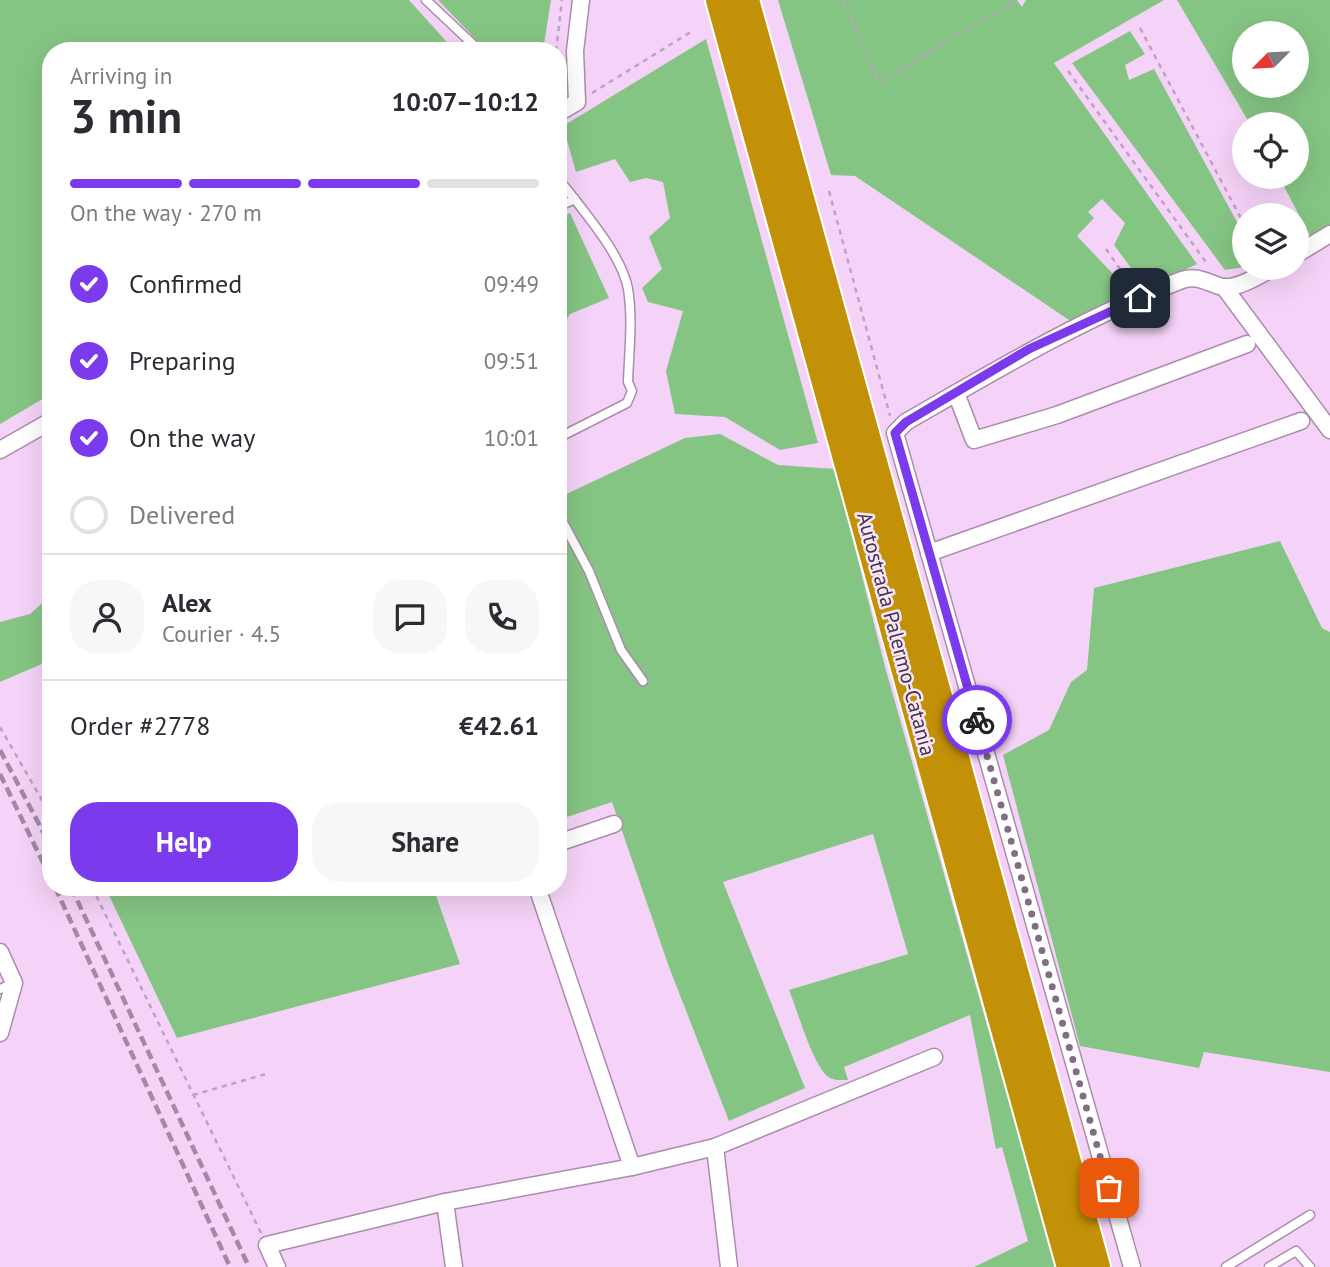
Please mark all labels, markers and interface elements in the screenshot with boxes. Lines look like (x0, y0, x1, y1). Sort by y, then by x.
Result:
north arrow (1232, 21, 1309, 98)
map controls (1232, 21, 1309, 280)
text: Arriving in (70, 61, 172, 90)
text: 10:07–10:12 (392, 85, 539, 118)
text: 3 min (70, 86, 182, 146)
button: locate (1232, 112, 1309, 189)
text: On the way · 270 m (70, 198, 262, 227)
button: layers (1232, 203, 1309, 280)
icon: check (70, 265, 108, 303)
text: Confirmed (129, 267, 242, 300)
pin (1110, 268, 1170, 328)
text: 09:49 (484, 269, 539, 298)
icon: home (1121, 279, 1159, 317)
icon: check (70, 342, 108, 380)
text: Preparing (129, 344, 236, 377)
text: 09:51 (484, 346, 539, 375)
icon: check (70, 419, 108, 457)
text: On the way (129, 421, 255, 454)
text: 10:01 (484, 423, 539, 452)
text: Delivered (129, 498, 235, 531)
street label: Autostrada Palermo-Catania (851, 509, 942, 759)
button: person (70, 580, 144, 654)
button: chat (373, 580, 447, 654)
button: phone (465, 580, 539, 654)
text: Alex (162, 586, 212, 619)
text: Courier · 4.5 (162, 619, 281, 648)
courier (942, 685, 1012, 755)
icon: bike (958, 701, 996, 739)
text: Order #2778 (70, 709, 210, 742)
text: €42.61 (459, 709, 539, 742)
button: Help (70, 802, 298, 882)
button: Share (312, 802, 539, 882)
pin (1079, 1158, 1139, 1218)
icon: bag (1090, 1169, 1128, 1207)

